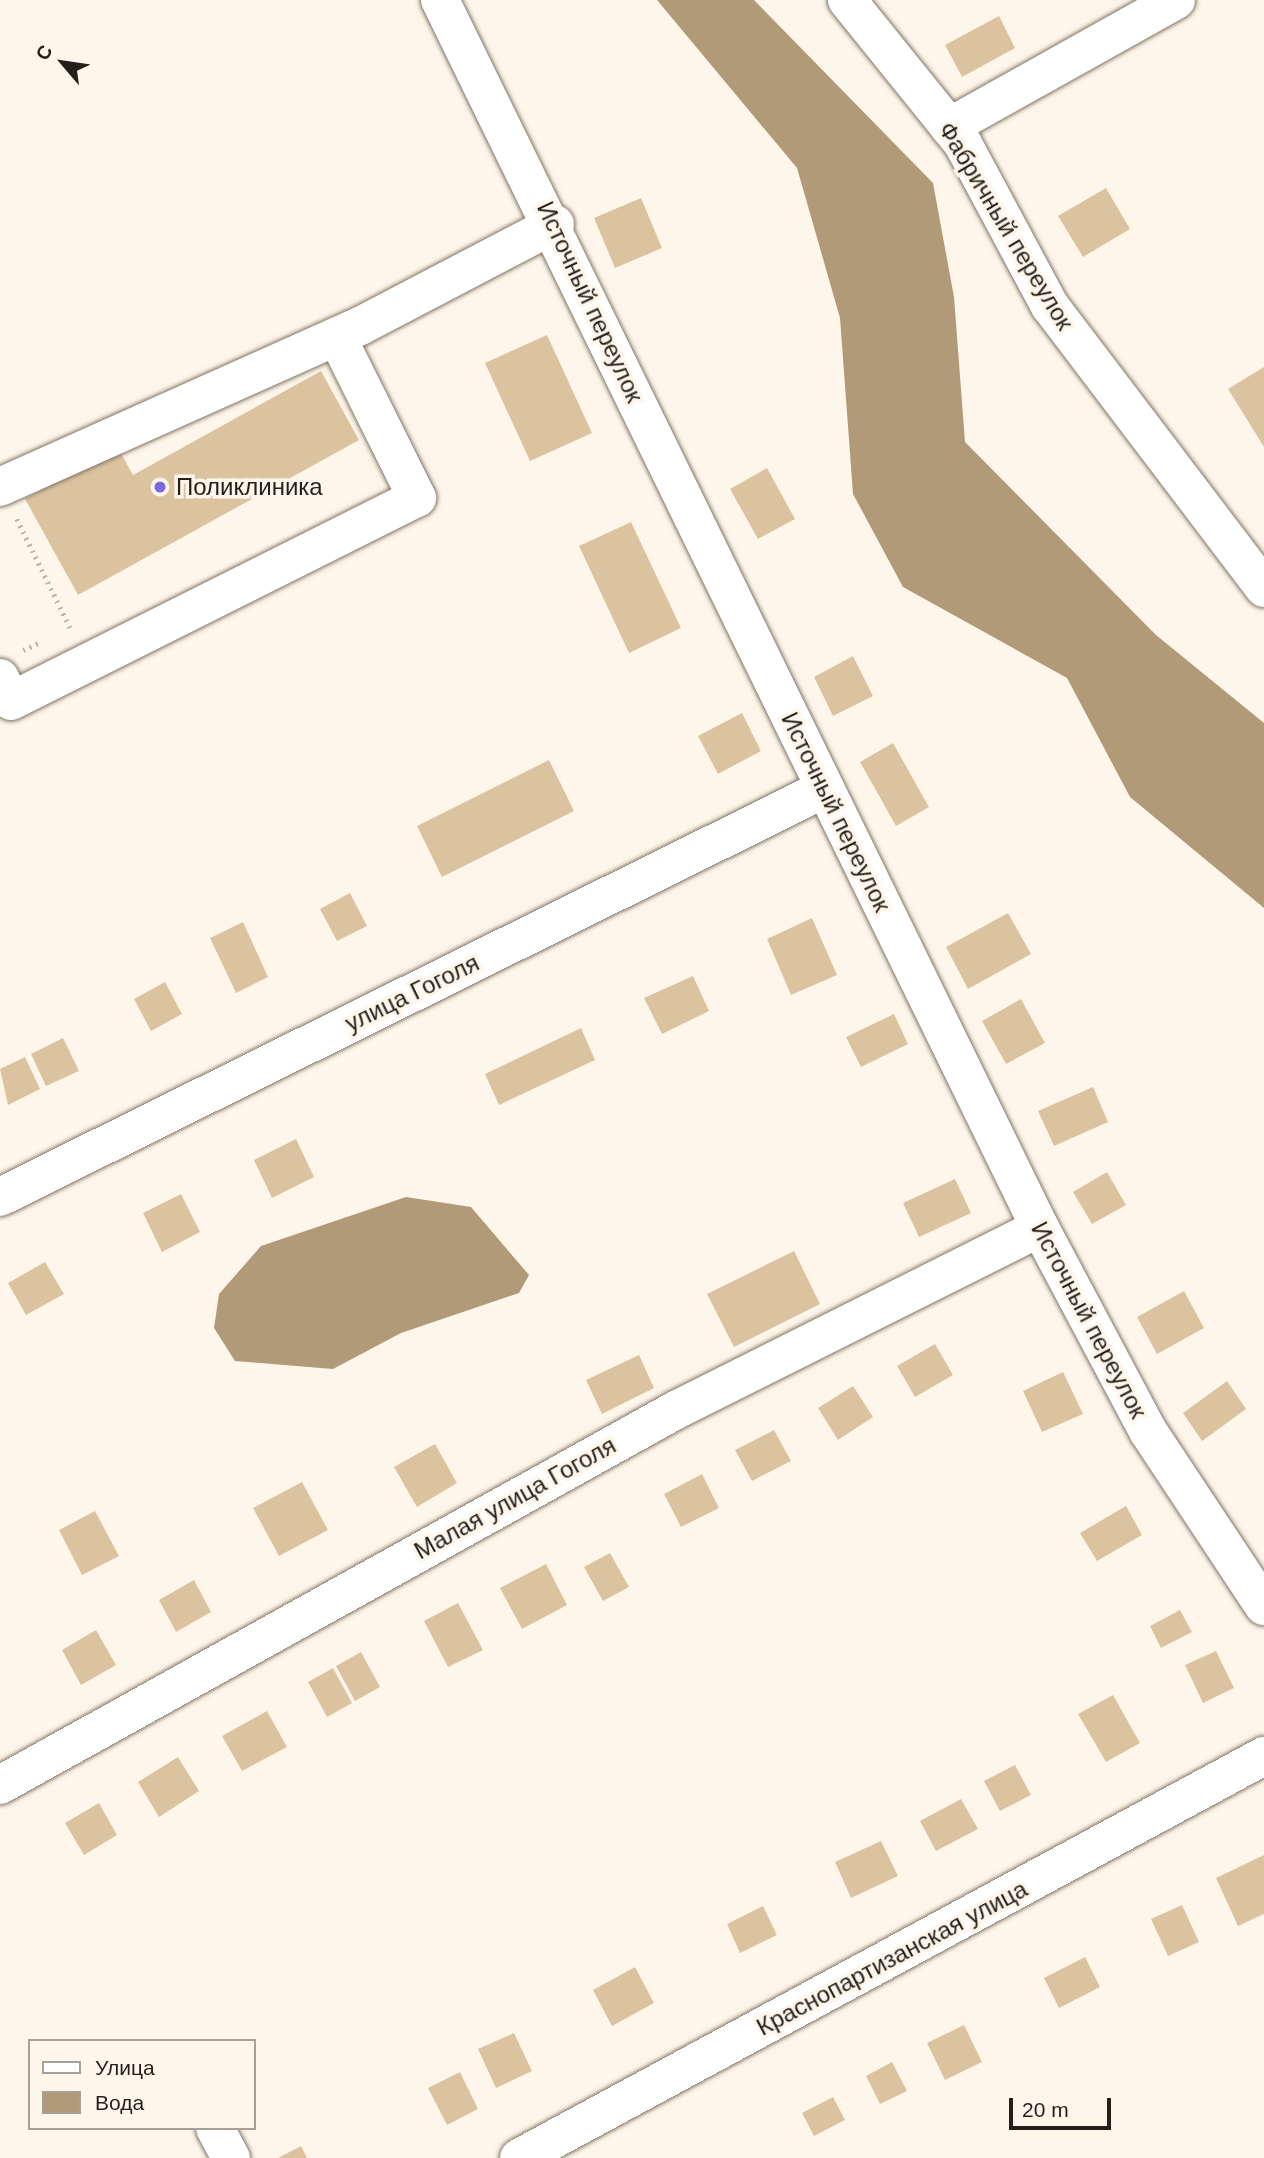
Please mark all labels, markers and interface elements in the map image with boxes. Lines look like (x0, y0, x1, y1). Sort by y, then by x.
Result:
north arrow (28, 28, 98, 98)
text: С (32, 41, 57, 64)
street label: Фабричный переулок (932, 117, 1080, 335)
street label: Источный переулок (531, 197, 649, 407)
place label: Поликлиника (176, 473, 323, 501)
marker: Поликлиника (150, 477, 170, 497)
street label: Источный переулок (775, 708, 897, 916)
street label: улица Гоголя (340, 948, 484, 1038)
street label: Источный переулок (1025, 1217, 1153, 1423)
street label: Малая улица Гоголя (409, 1431, 621, 1565)
street label: Краснопартизанская улица (752, 1874, 1032, 2042)
legend (28, 2039, 256, 2130)
text: Улица (95, 2056, 155, 2079)
scale bar (1012, 2084, 1114, 2128)
text: Вода (95, 2091, 144, 2114)
text: 20 m (1022, 2098, 1069, 2121)

